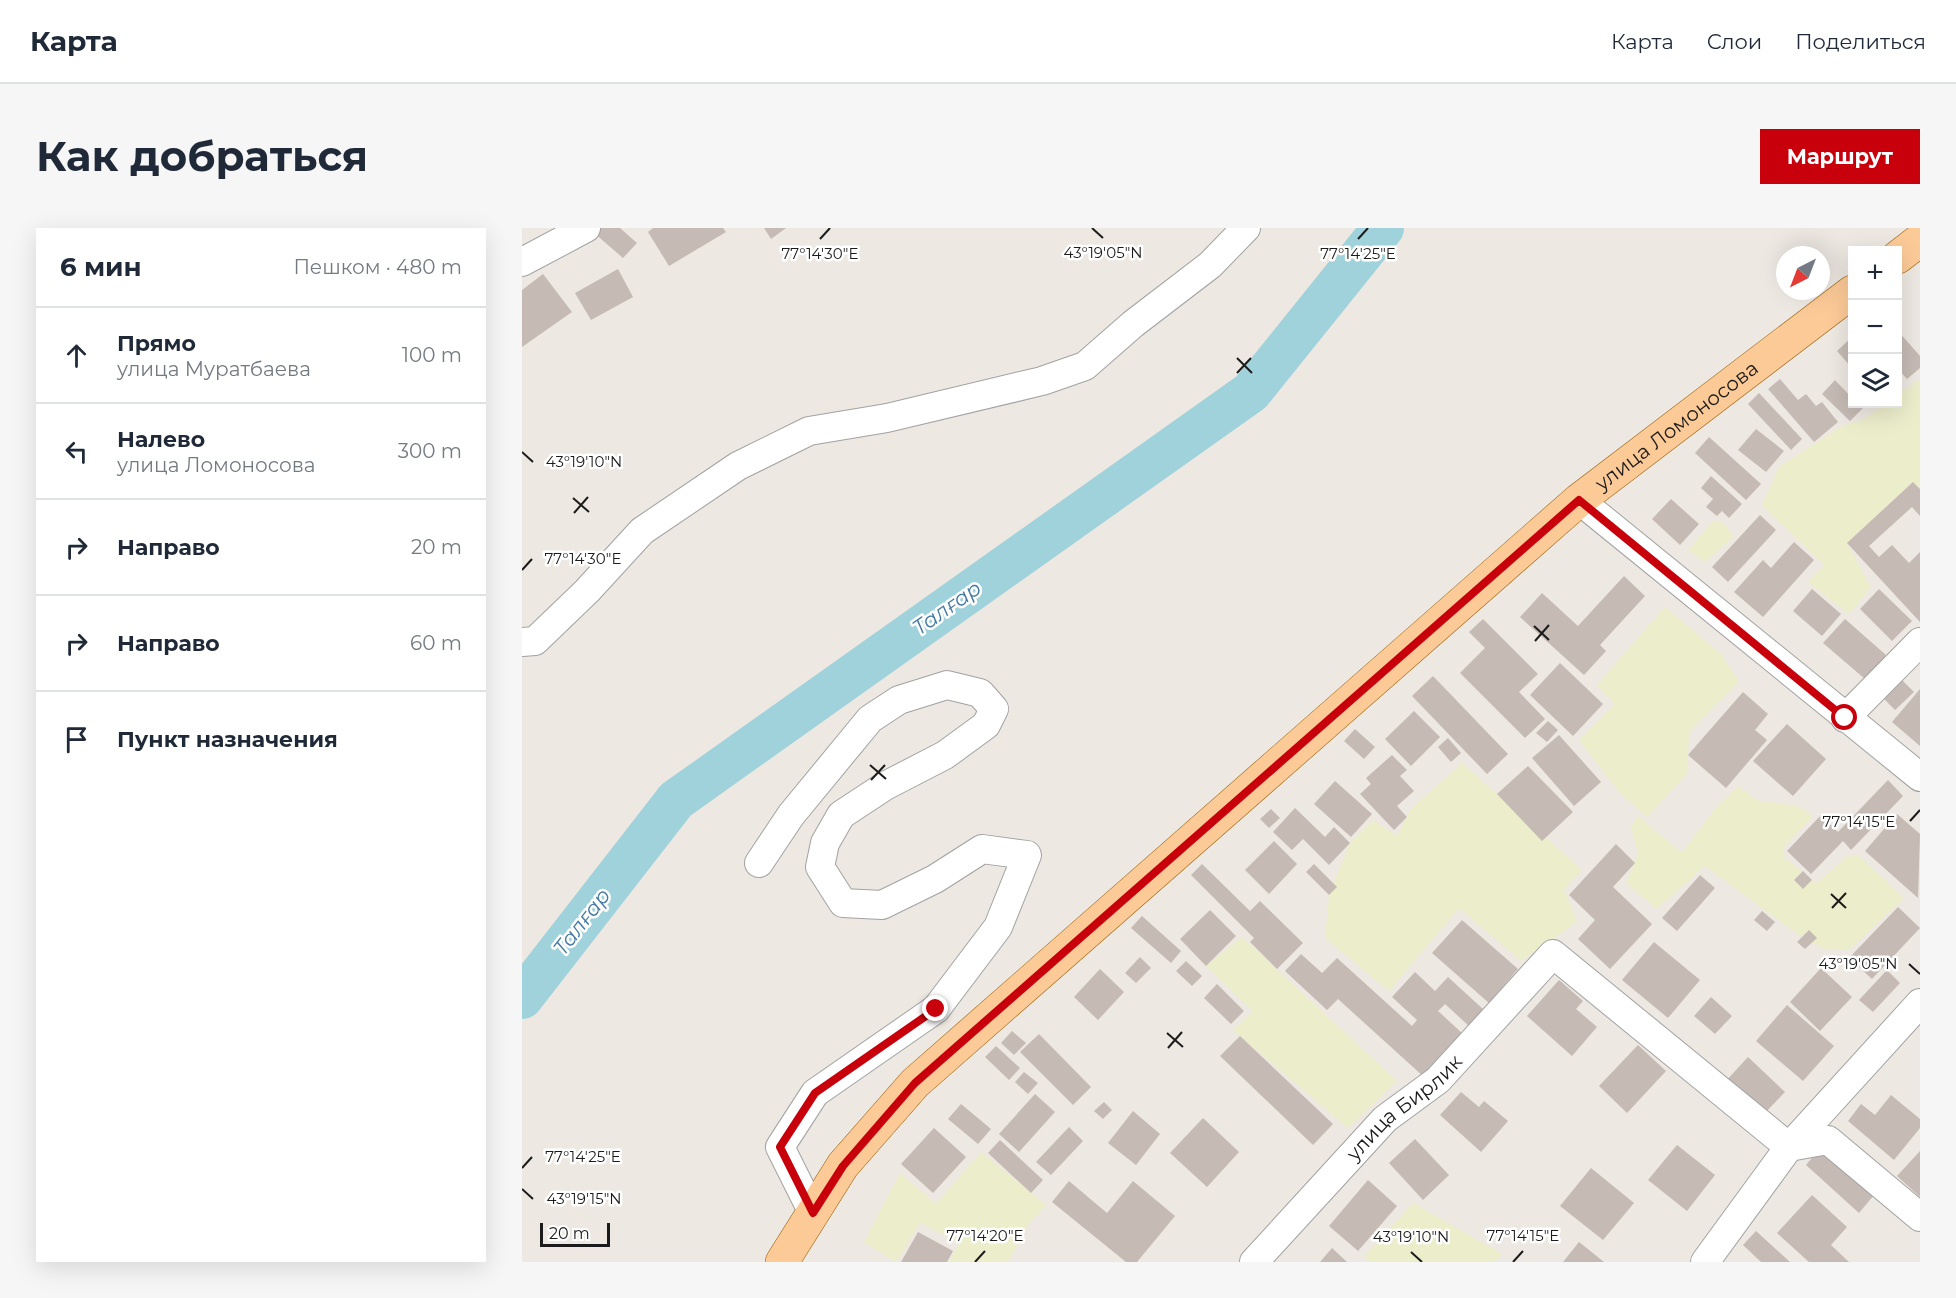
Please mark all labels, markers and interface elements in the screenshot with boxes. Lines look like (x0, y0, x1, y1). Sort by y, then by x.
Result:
text: Карта (30, 24, 118, 58)
text: Карта (1611, 29, 1674, 54)
text: Слои (1707, 29, 1762, 54)
text: Поделиться (1795, 29, 1926, 54)
button: Маршрут (1760, 129, 1920, 184)
text: Как добраться (36, 130, 368, 182)
text: 43°19'05"N (1064, 243, 1142, 262)
text: 77°14'30"E (782, 244, 858, 263)
text: 77°14'25"E (1320, 244, 1396, 263)
north arrow (1776, 246, 1830, 300)
map controls (1848, 246, 1902, 408)
button: + (1848, 246, 1902, 300)
text: 6 мин (60, 251, 142, 283)
text: Пешком · 480 m (293, 255, 462, 279)
button: − (1848, 300, 1902, 354)
text: Прямо (117, 330, 196, 357)
icon: ahead (60, 339, 93, 372)
text: 100 m (402, 343, 462, 367)
button: layers (1848, 354, 1902, 408)
street label: улица Ломоносова (1590, 356, 1763, 496)
text: улица Муратбаева (117, 357, 311, 381)
text: Налево (117, 426, 205, 453)
icon: left (60, 435, 93, 468)
text: 300 m (398, 439, 462, 463)
text: 43°19'10"N (546, 452, 622, 471)
text: улица Ломоносова (117, 453, 315, 477)
icon: right (60, 531, 93, 564)
text: Направо (117, 534, 220, 561)
text: 20 m (411, 535, 462, 559)
text: 77°14'30"E (545, 549, 621, 568)
water label: Талғар (908, 575, 986, 640)
icon: right (60, 627, 93, 660)
text: Направо (117, 630, 220, 657)
text: 60 m (410, 631, 462, 655)
route start (1831, 704, 1857, 730)
icon: arrive (60, 723, 93, 756)
text: Пункт назначения (117, 726, 338, 753)
text: 77°14'15"E (1823, 812, 1895, 831)
water label: Талғар (548, 883, 615, 960)
text: 43°19'05"N (1819, 954, 1897, 973)
route end (922, 995, 948, 1021)
street label: улица Бирлик (1340, 1049, 1467, 1166)
text: 77°14'25"E (545, 1147, 621, 1166)
text: 43°19'15"N (547, 1189, 621, 1208)
scale bar (540, 1220, 610, 1248)
text: 20 m (549, 1224, 590, 1243)
text: 77°14'20"E (946, 1226, 1024, 1245)
text: 77°14'15"E (1487, 1226, 1559, 1245)
text: 43°19'10"N (1373, 1227, 1449, 1246)

